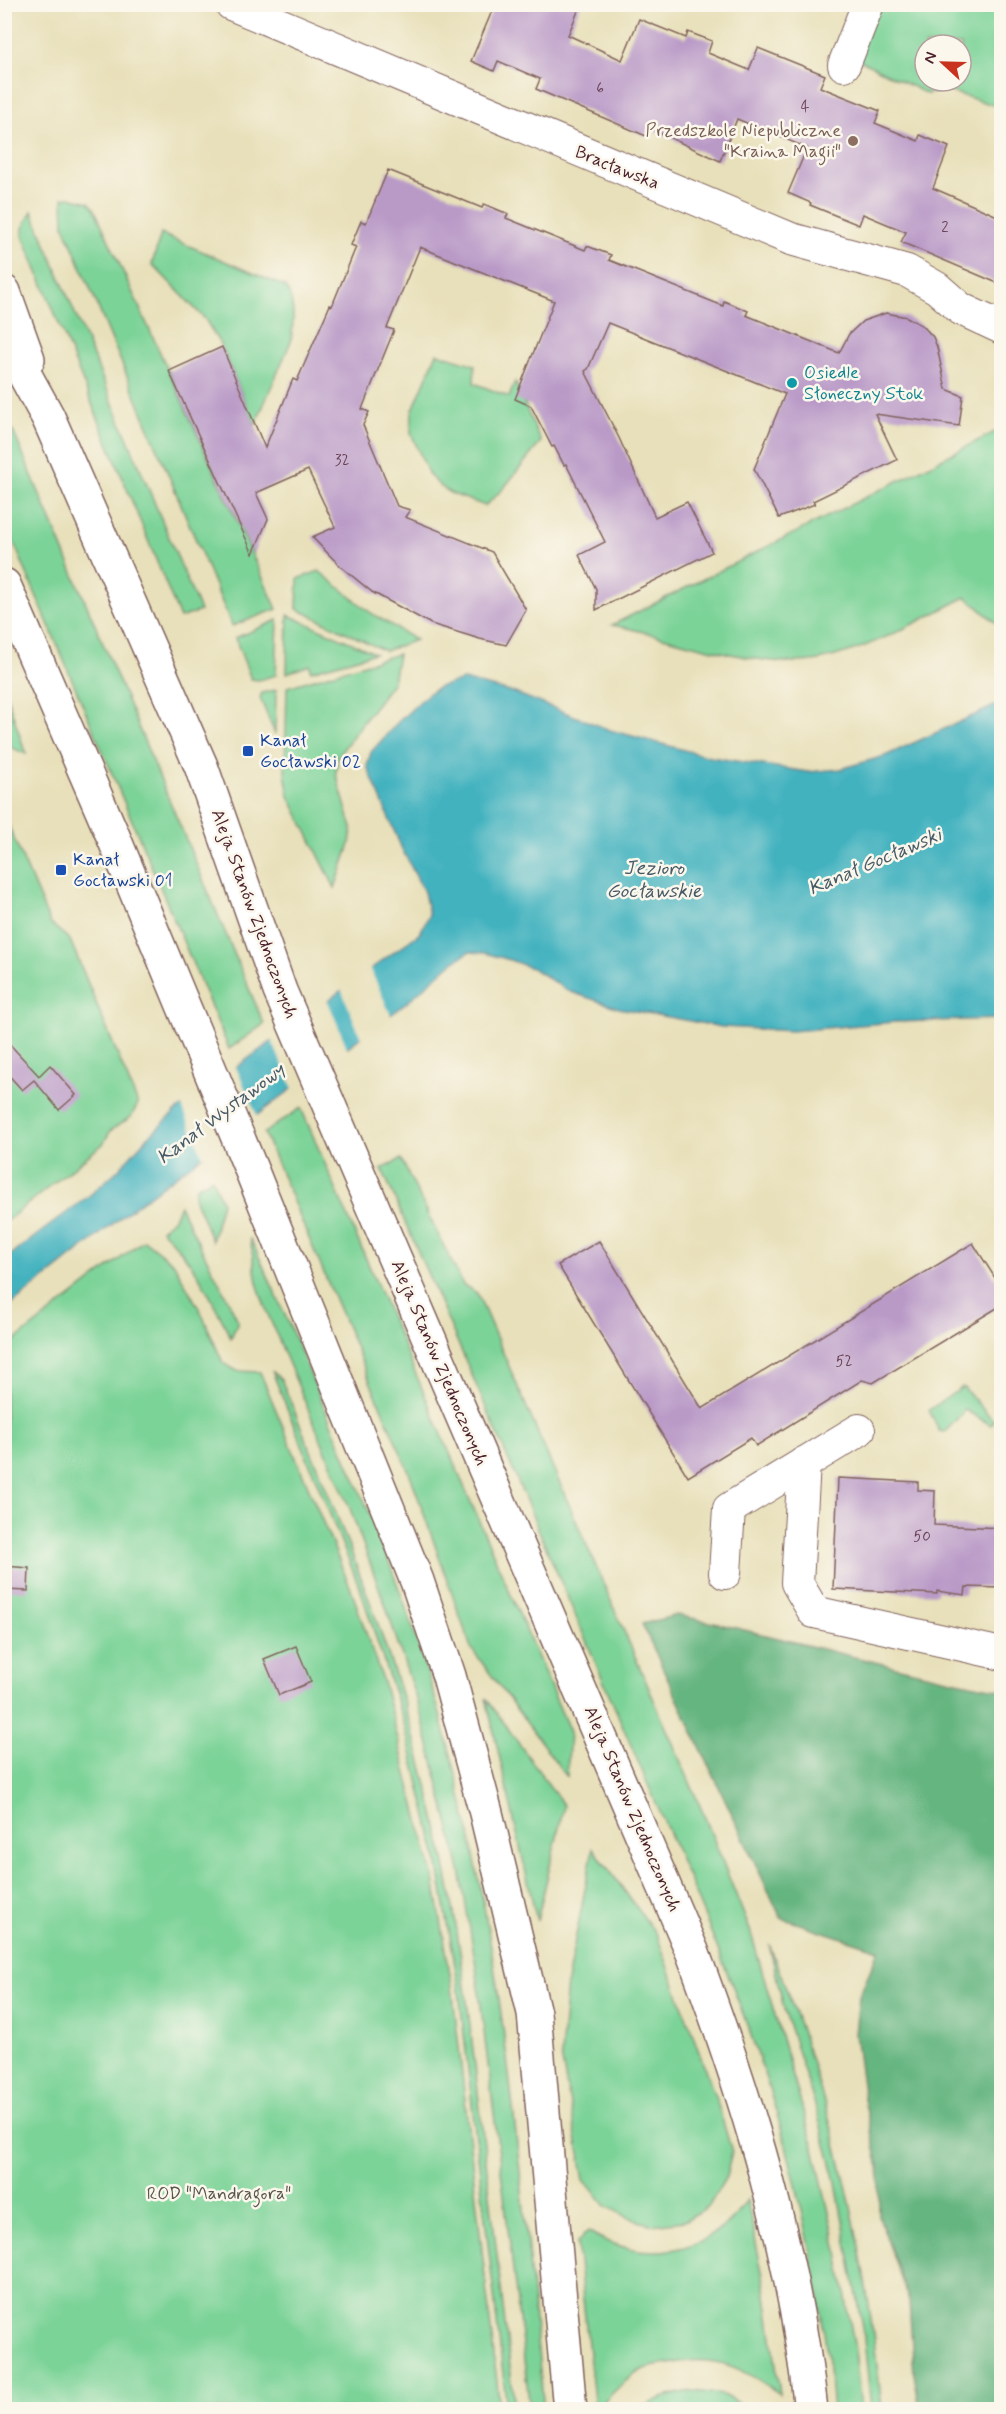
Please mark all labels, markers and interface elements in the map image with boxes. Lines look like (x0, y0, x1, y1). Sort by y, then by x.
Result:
north arrow (913, 33, 973, 93)
text: N (919, 49, 942, 67)
house number: 6 (596, 79, 604, 99)
house number: 4 (801, 97, 810, 117)
place label: Przedszkole Niepubliczne "Kraina Magii" (646, 119, 841, 166)
marker: Przedszkole Niepubliczne "Kraina Magii" (846, 134, 860, 148)
street label: Bracławska (571, 140, 663, 196)
house number: 2 (941, 218, 949, 238)
place label: Osiedle Słoneczny Stok (804, 361, 923, 406)
marker: Osiedle Słoneczny Stok (785, 376, 799, 390)
house number: 32 (335, 451, 349, 471)
place label: Kanał Gocławski 02 (260, 729, 361, 774)
marker: Kanał Gocławski 02 (241, 744, 255, 758)
street label: Aleja Stanów Zjednoczonych (205, 806, 303, 1022)
water label: Kanał Gocławski (804, 821, 947, 902)
place label: Kanał Gocławski 01 (73, 848, 173, 893)
water label: Jezioro Gocławskie (607, 855, 702, 905)
marker: Kanał Gocławski 01 (54, 863, 68, 877)
water label: Kanał Wystawowy (152, 1056, 292, 1171)
street label: Aleja Stanów Zjednoczonych (385, 1257, 493, 1469)
house number: 52 (836, 1352, 853, 1372)
house number: 50 (913, 1527, 931, 1547)
street label: Aleja Stanów Zjednoczonych (578, 1703, 686, 1915)
park label: ROD "Mandragora" (147, 2182, 291, 2208)

